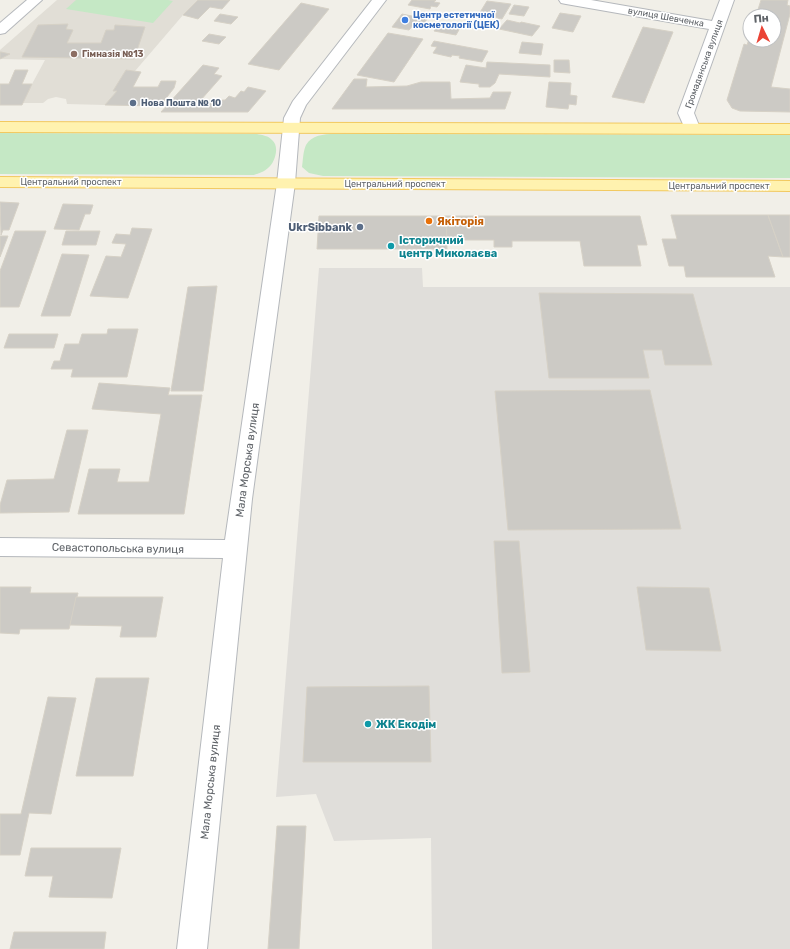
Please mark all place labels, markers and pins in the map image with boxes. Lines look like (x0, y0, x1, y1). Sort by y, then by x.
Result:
place label: Центр естетичної косметології (ЦЕК) (413, 10, 500, 30)
marker: Центр естетичної косметології (ЦЕК) (400, 15, 410, 25)
marker: Гімназія №13 (69, 49, 79, 59)
place label: Гімназія №13 (82, 49, 144, 59)
marker: Нова Пошта № 10 (128, 98, 138, 108)
place label: Нова Пошта № 10 (141, 98, 221, 108)
place label: Якіторія (437, 215, 484, 228)
marker: Якіторія (424, 216, 434, 226)
place label: UkrSibbank (288, 221, 353, 234)
marker: UkrSibbank (355, 222, 365, 232)
place label: Історичний центр Миколаєва (399, 234, 497, 260)
marker: Історичний центр Миколаєва (386, 241, 396, 251)
place label: ЖК Екодім (376, 718, 436, 731)
marker: ЖК Екодім (363, 719, 373, 729)

